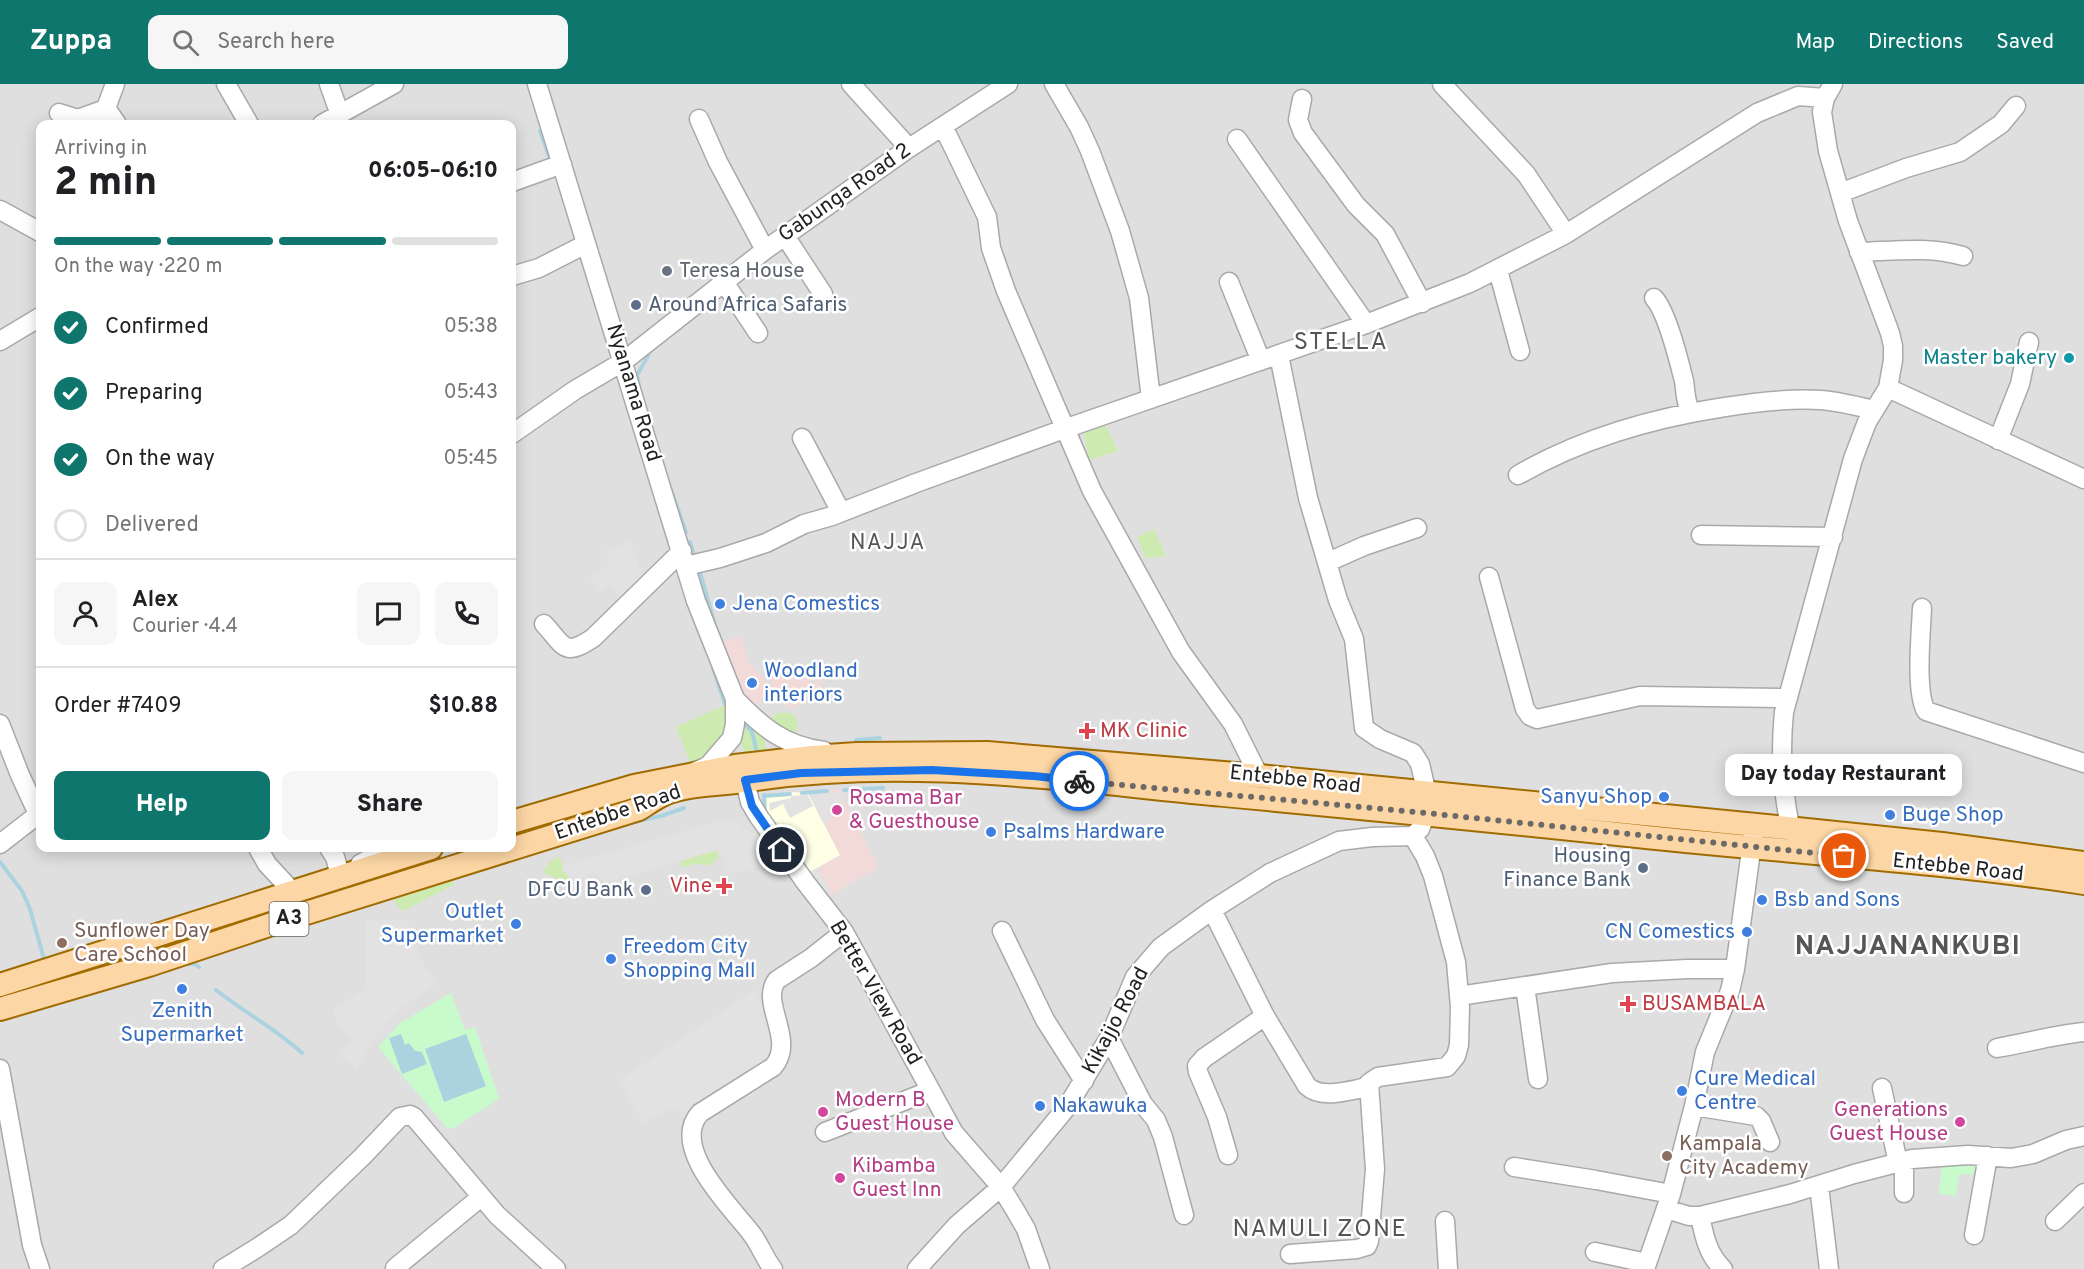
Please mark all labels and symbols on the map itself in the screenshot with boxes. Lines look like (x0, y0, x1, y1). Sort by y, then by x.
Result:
street label: Gabunga Road 2 (773, 137, 917, 249)
place label: Teresa House (679, 258, 804, 285)
marker: Teresa House (660, 264, 674, 278)
place label: Around Africa Safaris (648, 292, 847, 319)
marker: Around Africa Safaris (629, 298, 643, 312)
street label: Nyanama Road (599, 321, 667, 465)
district label: STELLA (1294, 328, 1388, 358)
place label: Master bakery (1923, 345, 2057, 372)
marker: Master bakery (2062, 351, 2076, 365)
district label: NAJJA (850, 530, 926, 557)
place label: Jena Comestics (732, 591, 880, 618)
marker: Jena Comestics (713, 597, 727, 611)
place label: Woodland interiors (764, 658, 858, 709)
marker: Woodland interiors (745, 676, 759, 690)
place label: MK Clinic (1100, 718, 1188, 745)
marker: MK Clinic (1078, 722, 1096, 740)
courier (1049, 751, 1109, 811)
callout: Day today Restaurant (1726, 754, 1962, 796)
street label: Entebbe Road (1228, 760, 1362, 800)
street label: Entebbe Road (551, 779, 685, 847)
place label: Sanyu Shop (1540, 784, 1652, 811)
place label: Rosama Bar & Guesthouse (849, 785, 979, 836)
marker: Sanyu Shop (1657, 790, 1671, 804)
place label: Buge Shop (1902, 802, 2004, 829)
marker: Rosama Bar & Guesthouse (830, 803, 844, 817)
marker: Buge Shop (1883, 808, 1897, 822)
place label: Psalms Hardware (1003, 819, 1165, 846)
pin (756, 824, 807, 875)
marker: Psalms Hardware (984, 825, 998, 839)
pin (1818, 830, 1869, 881)
place label: Housing Finance Bank (1503, 843, 1631, 894)
street label: Entebbe Road (1891, 848, 2025, 888)
marker: Housing Finance Bank (1636, 861, 1650, 875)
place label: Vine (670, 873, 712, 900)
place label: DFCU Bank (527, 877, 634, 904)
marker: Vine (717, 879, 731, 893)
marker: DFCU Bank (639, 883, 653, 897)
place label: Bsb and Sons (1774, 887, 1900, 914)
marker: Bsb and Sons (1755, 893, 1769, 907)
place label: Outlet Supermarket (381, 899, 504, 950)
road number: A3 (270, 902, 308, 936)
street label: Better View Road (823, 916, 927, 1070)
marker: Outlet Supermarket (509, 917, 523, 931)
place label: Sunflower Day Care School (74, 918, 210, 969)
place label: CN Comestics (1605, 919, 1735, 946)
marker: CN Comestics (1740, 925, 1754, 939)
district label: NAJJANANKUBI (1795, 930, 2021, 964)
place label: Freedom City Shopping Mall (623, 934, 756, 985)
marker: Sunflower Day Care School (55, 936, 69, 950)
marker: Freedom City Shopping Mall (604, 952, 618, 966)
street label: Kikajjo Road (1076, 963, 1156, 1079)
marker: Zenith Supermarket (175, 982, 189, 996)
place label: BUSAMBALA (1642, 991, 1766, 1018)
marker: BUSAMBALA (1619, 995, 1637, 1013)
place label: Zenith Supermarket (120, 998, 244, 1049)
place label: Cure Medical Centre (1694, 1066, 1816, 1117)
marker: Cure Medical Centre (1675, 1084, 1689, 1098)
place label: Modern B Guest House (835, 1087, 954, 1138)
place label: Nakawuka (1052, 1093, 1147, 1120)
place label: Generations Guest House (1829, 1097, 1948, 1148)
marker: Nakawuka (1033, 1099, 1047, 1113)
marker: Modern B Guest House (816, 1105, 830, 1119)
marker: Generations Guest House (1953, 1115, 1967, 1129)
place label: Kampala City Academy (1679, 1131, 1809, 1182)
marker: Kampala City Academy (1660, 1149, 1674, 1163)
place label: Kibamba Guest Inn (852, 1153, 942, 1204)
marker: Kibamba Guest Inn (833, 1171, 847, 1185)
district label: NAMULI ZONE (1233, 1215, 1407, 1245)

